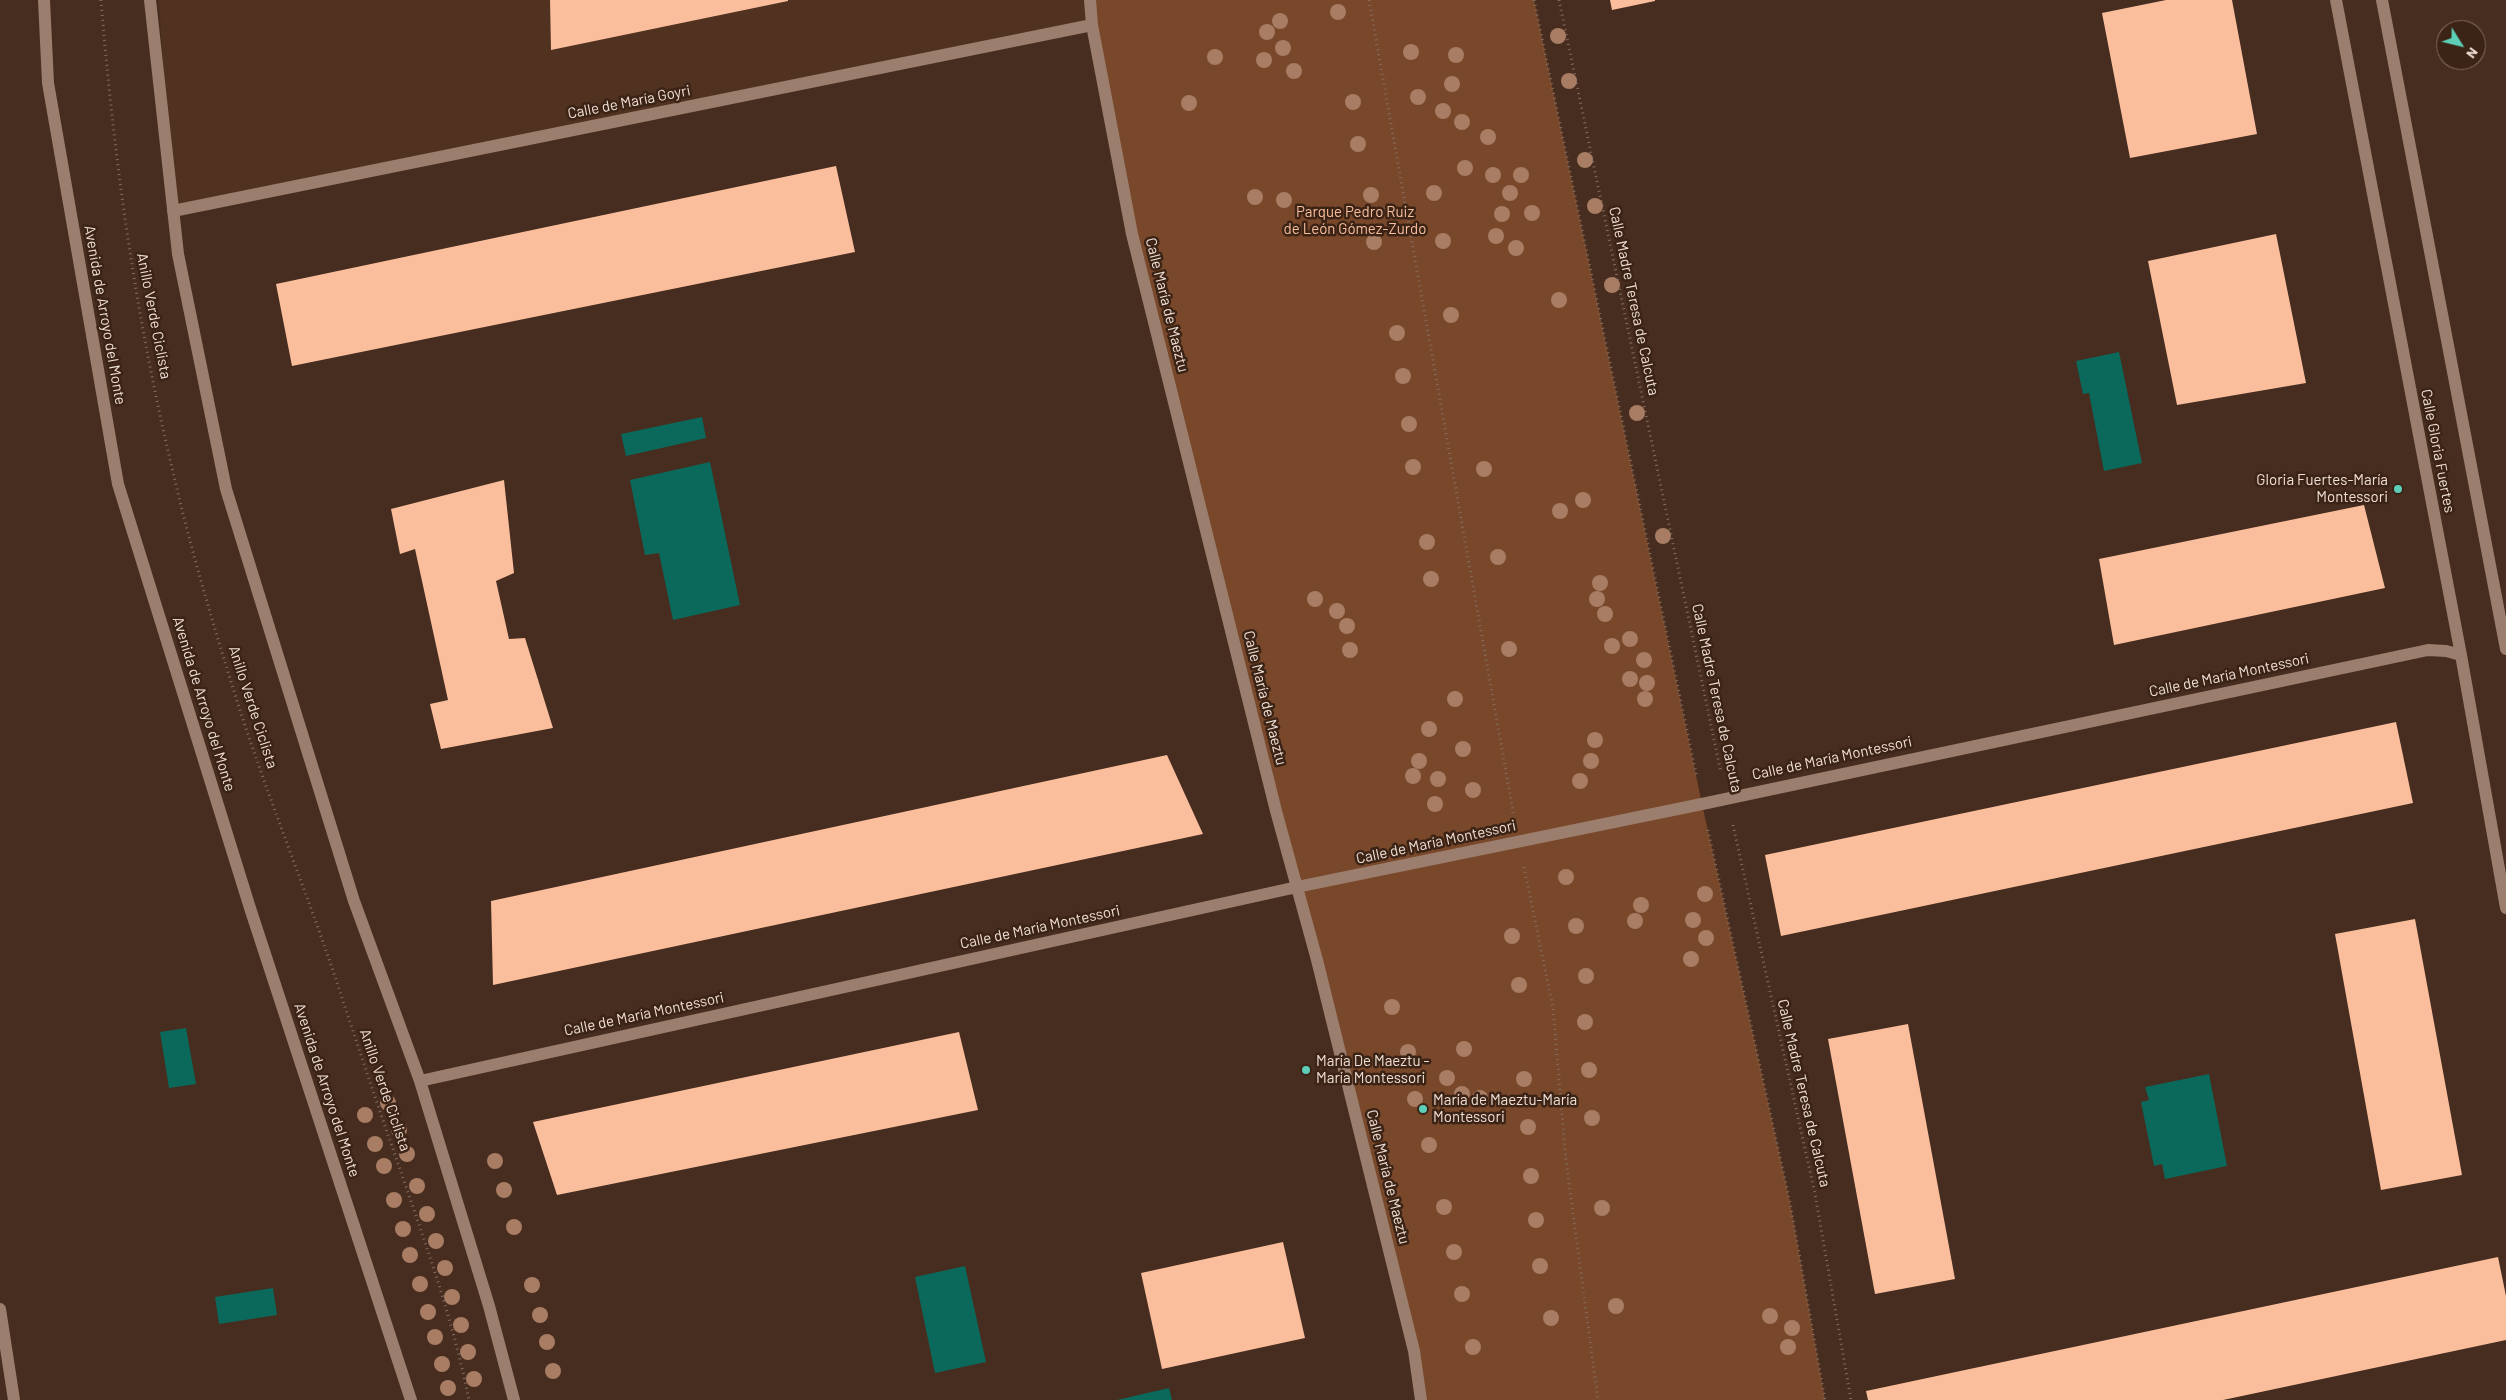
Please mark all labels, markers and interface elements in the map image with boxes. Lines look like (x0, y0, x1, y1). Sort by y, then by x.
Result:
north arrow (2436, 20, 2486, 70)
text: N (2463, 45, 2482, 62)
street label: Calle de María Goyri (566, 81, 692, 123)
park label: Parque Pedro Ruiz de León Gómez-Zurdo (1284, 203, 1426, 238)
street label: Calle Madre Teresa de Calcuta (1605, 205, 1663, 397)
street label: Avenida de Arroyo del Monte (80, 224, 130, 406)
street label: Calle María de Maeztu (1142, 236, 1192, 374)
street label: Anillo Verde Ciclista (133, 251, 175, 381)
street label: Calle Gloria Fuertes (2417, 388, 2459, 514)
place label: Gloria Fuertes-María Montessori (2256, 471, 2388, 506)
marker: Gloria Fuertes-María Montessori (2392, 483, 2404, 495)
street label: Calle Madre Teresa de Calcuta (1688, 602, 1746, 794)
street label: Avenida de Arroyo del Monte (169, 614, 239, 794)
street label: Calle María de Maeztu (1240, 629, 1290, 767)
street label: Anillo Verde Ciclista (225, 643, 281, 771)
street label: Calle de María Montessori (2147, 649, 2311, 701)
street label: Calle de María Montessori (1750, 732, 1914, 784)
street label: Calle de María Montessori (1354, 816, 1518, 868)
street label: Calle de María Montessori (958, 901, 1122, 953)
street label: Calle de María Montessori (562, 988, 726, 1040)
street label: Calle Madre Teresa de Calcuta (1774, 997, 1834, 1189)
street label: Avenida de Arroyo del Monte (290, 1001, 364, 1179)
street label: Anillo Verde Ciclista (356, 1027, 414, 1153)
place label: María De Maeztu - María Montessori (1316, 1052, 1429, 1087)
marker: María De Maeztu - María Montessori (1300, 1064, 1312, 1076)
place label: María de Maeztu-María Montessori (1433, 1091, 1577, 1126)
marker: María de Maeztu-María Montessori (1417, 1103, 1429, 1115)
street label: Calle María de Maeztu (1363, 1108, 1413, 1246)

